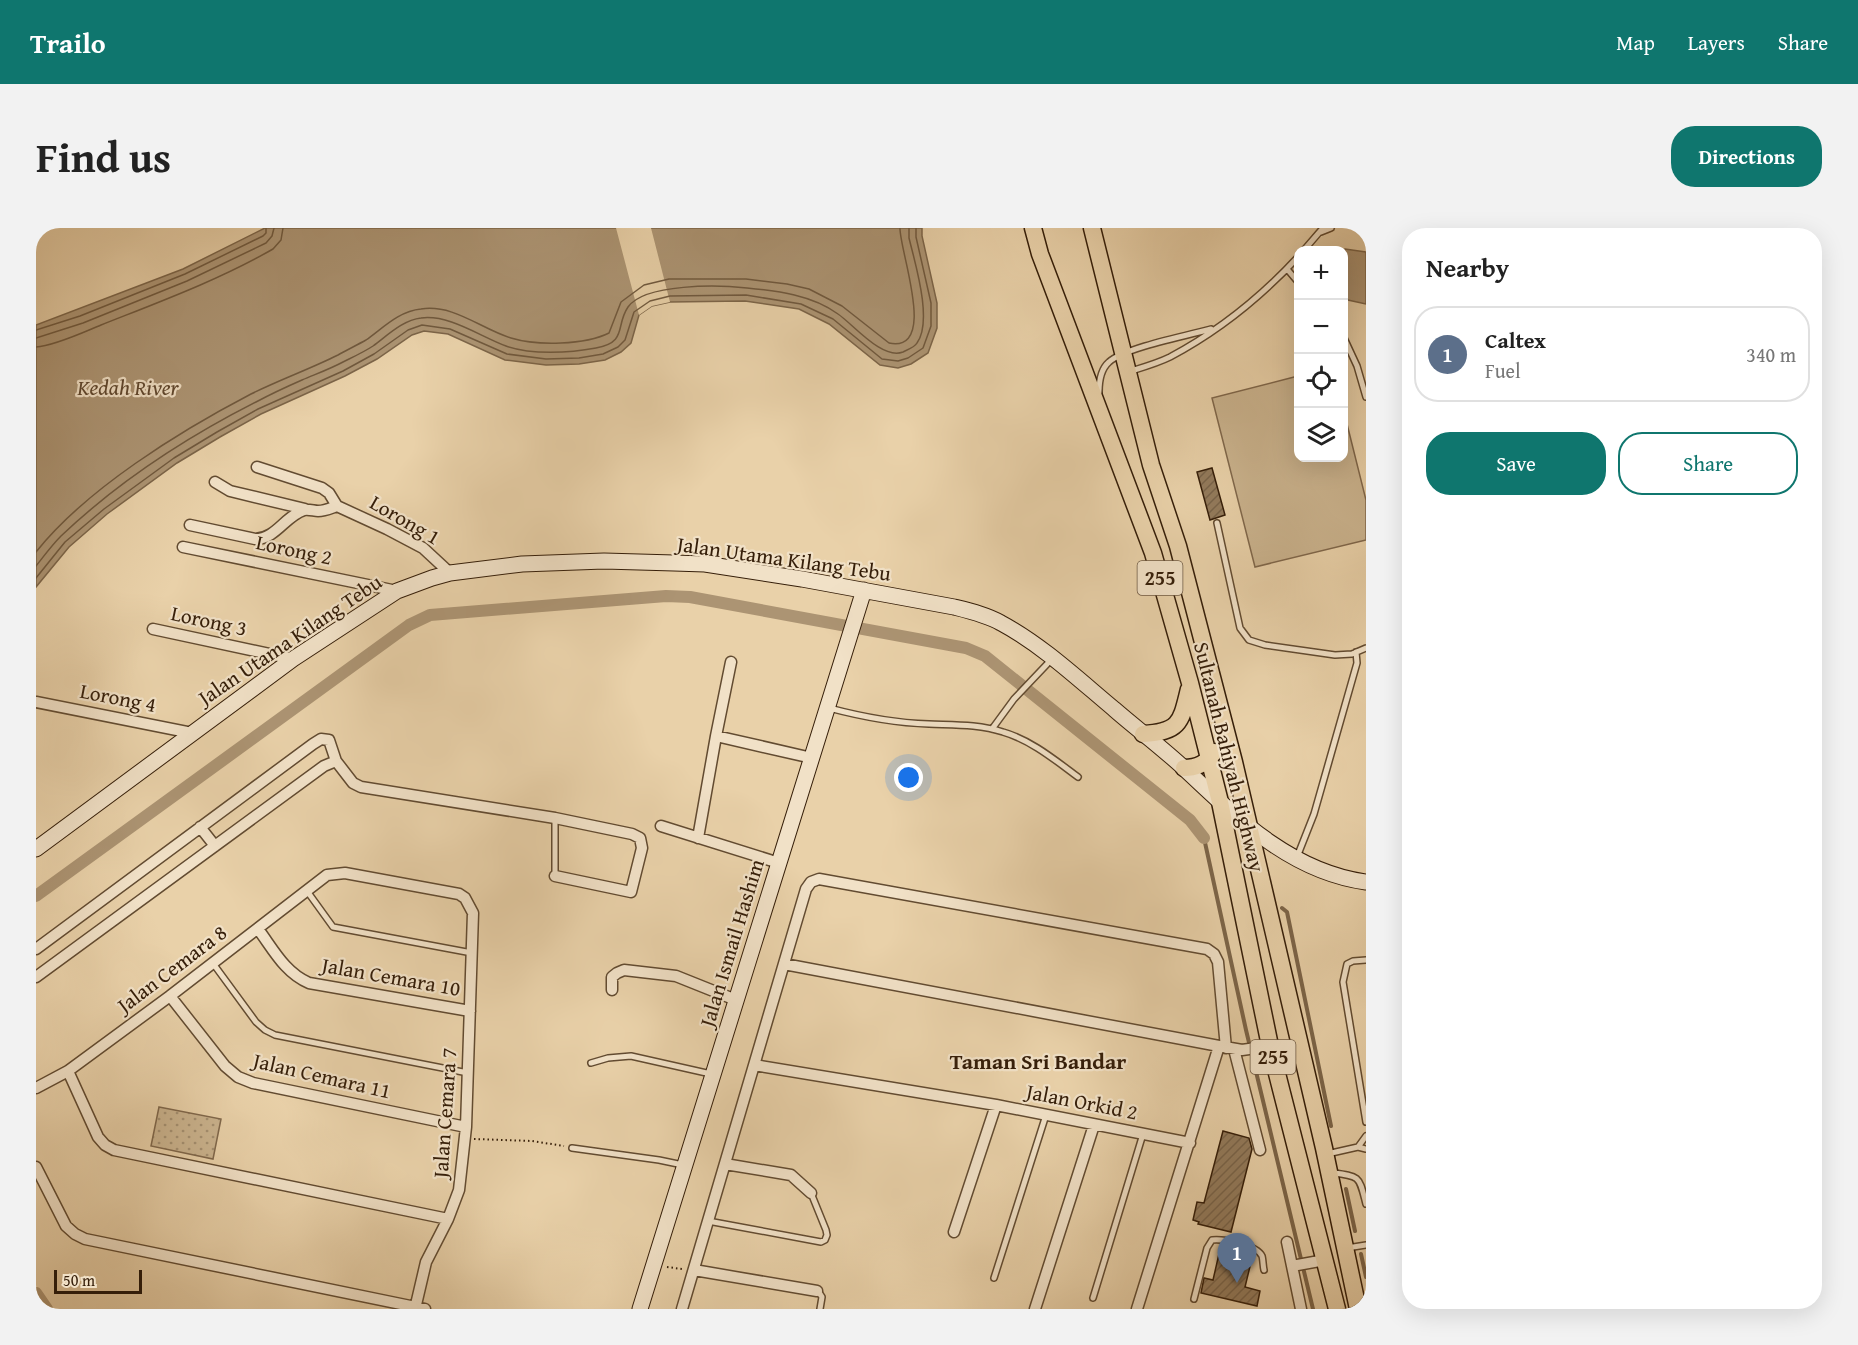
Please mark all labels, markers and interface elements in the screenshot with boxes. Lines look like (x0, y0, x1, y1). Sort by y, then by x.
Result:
text: Trailo (30, 22, 106, 63)
text: Map (1616, 27, 1655, 58)
text: Layers (1688, 27, 1745, 58)
text: Share (1778, 27, 1828, 58)
text: Find us (36, 126, 171, 187)
button: Directions (1671, 126, 1822, 187)
map controls (1294, 246, 1348, 462)
button: + (1294, 246, 1348, 300)
text: Nearby (1426, 248, 1509, 287)
button: − (1294, 300, 1348, 354)
text: Caltex (1485, 324, 1546, 356)
text: 1 (1442, 340, 1453, 369)
text: 340 m (1746, 340, 1796, 369)
button: locate (1294, 354, 1348, 408)
text: Fuel (1485, 356, 1521, 385)
water label: Kedah River (76, 371, 180, 403)
button: layers (1294, 408, 1348, 462)
button: Save (1426, 432, 1606, 495)
button: Share (1618, 432, 1798, 495)
street label: Lorong 1 (364, 487, 446, 552)
street label: Lorong 2 (253, 526, 335, 573)
street label: Jalan Utama Kilang Tebu (672, 528, 894, 589)
road number: 255 (1138, 561, 1182, 595)
street label: Jalan Utama Kilang Tebu (189, 566, 388, 714)
street label: Lorong 3 (168, 597, 250, 644)
street label: Sultanah Bahiyah Highway (1186, 639, 1273, 876)
street label: Lorong 4 (77, 675, 159, 720)
your location (894, 763, 923, 792)
street label: Jalan Ismail Hashim (690, 855, 772, 1034)
street label: Jalan Cemara 8 (108, 917, 233, 1022)
street label: Jalan Cemara 10 (316, 949, 463, 1004)
road number: 255 (1250, 1040, 1296, 1074)
street label: Jalan Cemara 11 (247, 1044, 394, 1106)
district label: Taman Sri Bandar (950, 1045, 1126, 1077)
street label: Jalan Cemara 7 (424, 1047, 465, 1182)
street label: Jalan Orkid 2 (1021, 1075, 1140, 1127)
pin: 1 (1218, 1234, 1256, 1283)
scale bar (54, 1267, 142, 1294)
text: 50 m (63, 1268, 95, 1292)

